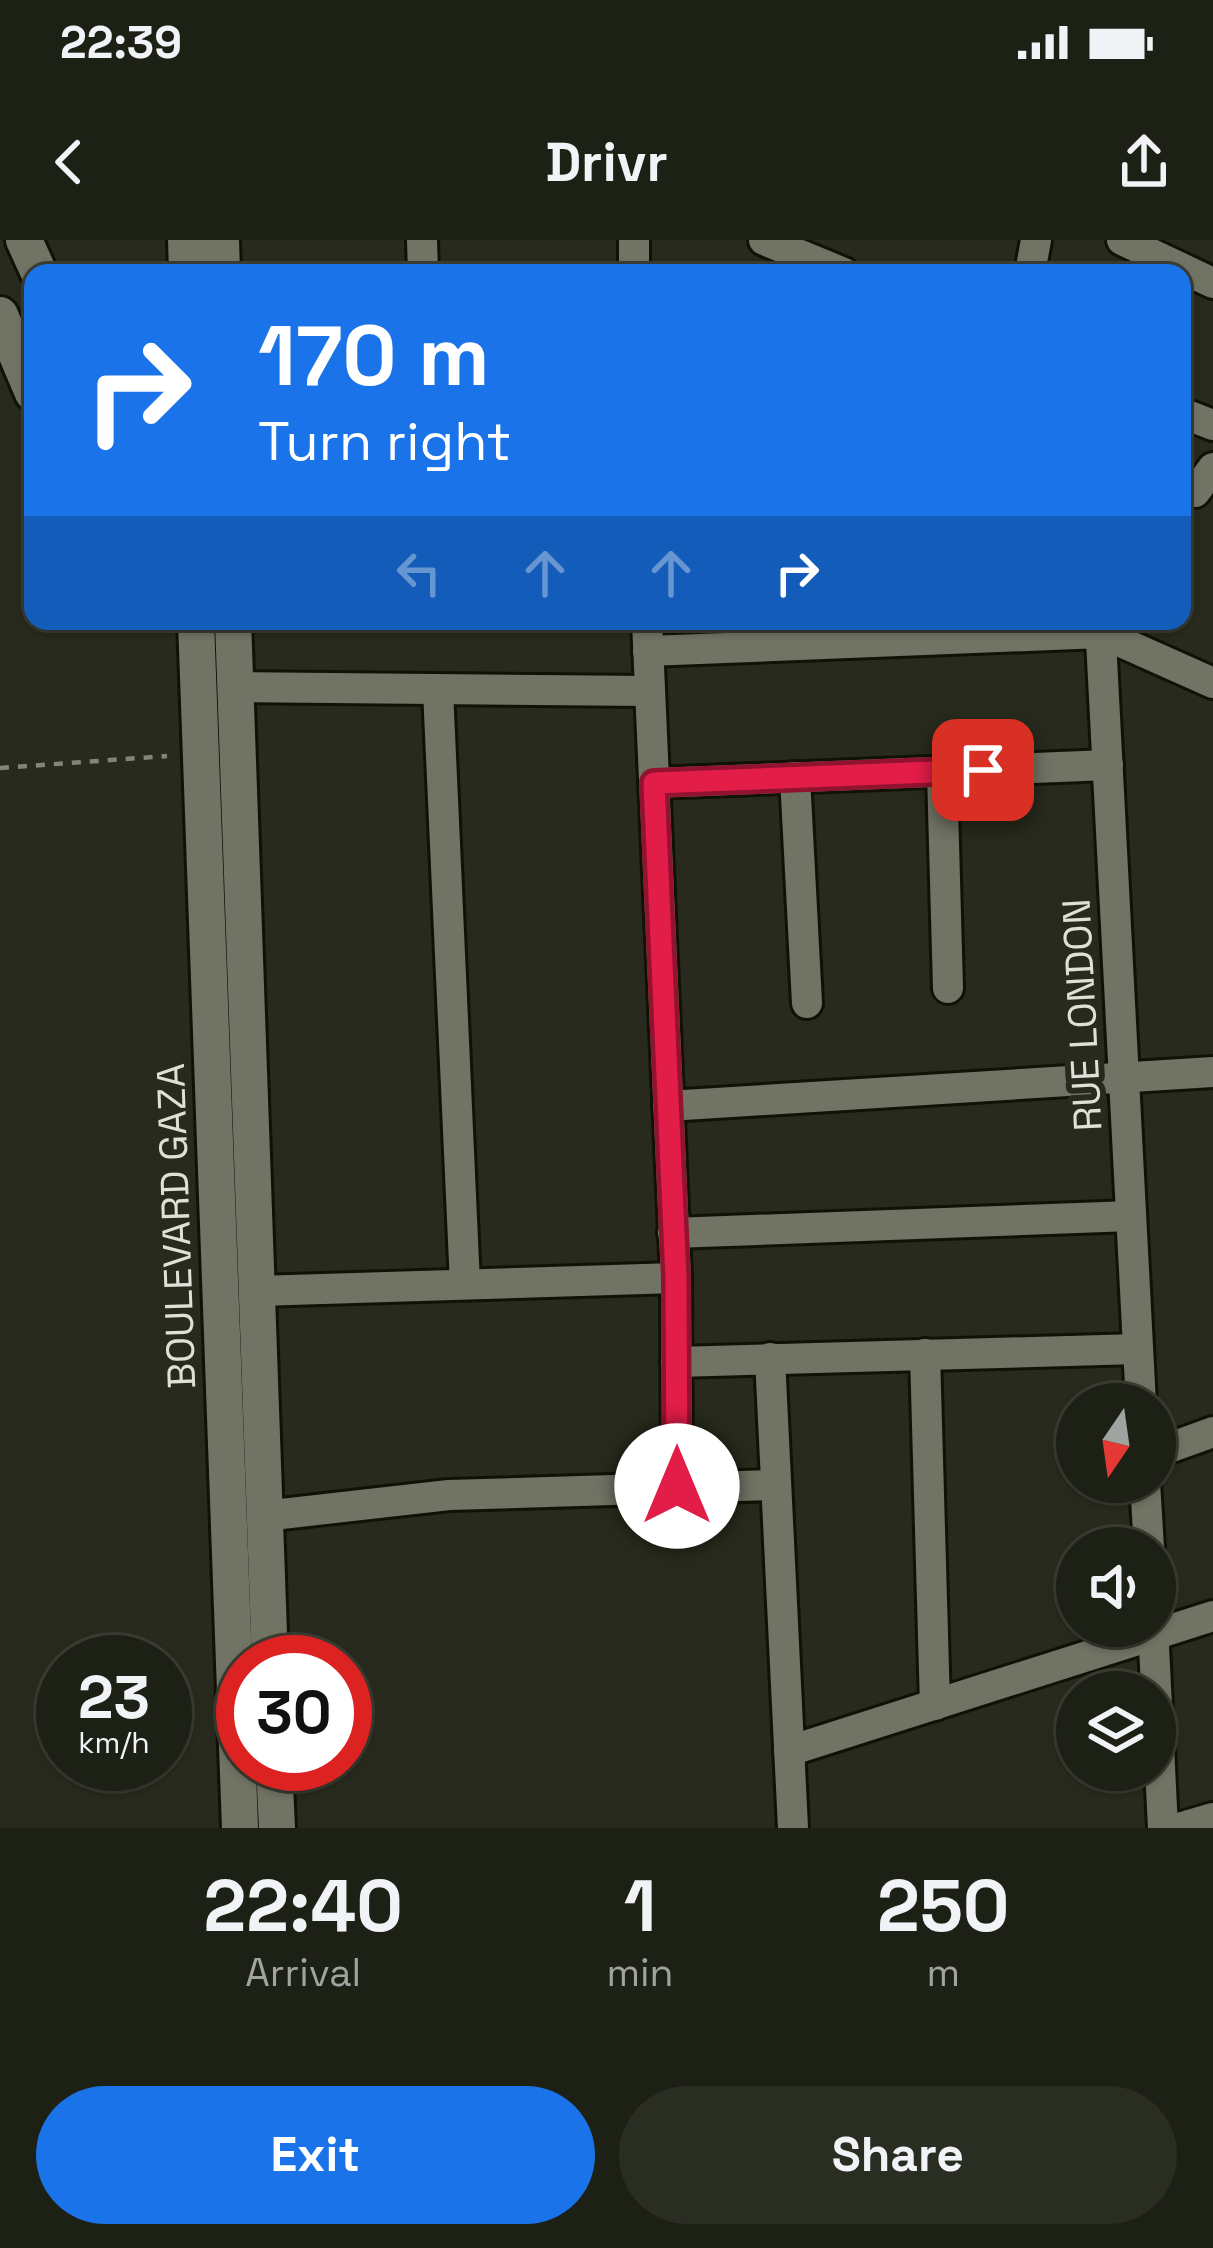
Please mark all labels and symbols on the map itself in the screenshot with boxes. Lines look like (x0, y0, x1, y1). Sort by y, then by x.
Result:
pin (932, 719, 1034, 821)
street label: RUE LONDON (1051, 897, 1113, 1133)
street label: BOULEVARD GAZA (146, 1062, 206, 1390)
north arrow (1056, 1383, 1176, 1503)
position arrow (614, 1423, 740, 1549)
speed limit sign: 30 (216, 1635, 372, 1791)

